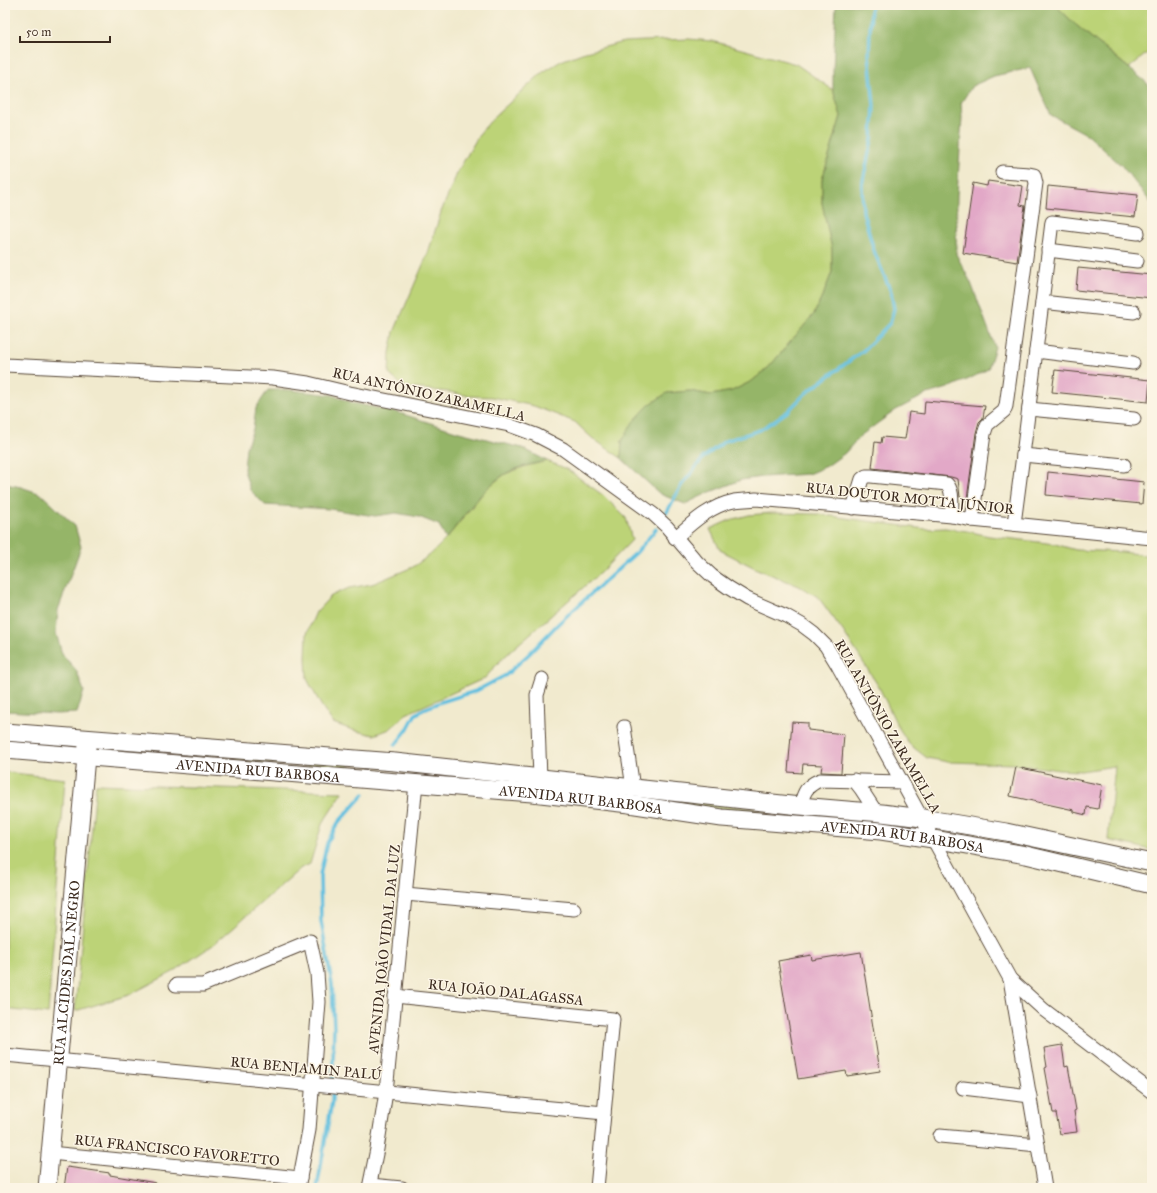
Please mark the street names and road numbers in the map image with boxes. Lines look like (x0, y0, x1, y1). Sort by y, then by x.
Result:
street label: RUA ANTÔNIO ZARAMELLA (331, 363, 528, 425)
street label: RUA DOUTOR MOTTA JÚNIOR (805, 477, 1016, 519)
street label: RUA ANTÔNIO ZARAMELLA (831, 636, 945, 817)
street label: AVENIDA RUI BARBOSA (174, 756, 341, 786)
street label: AVENIDA RUI BARBOSA (497, 782, 664, 818)
street label: AVENIDA RUI BARBOSA (819, 818, 986, 857)
street label: AVENIDA JOÃO VIDAL DA LUZ (364, 843, 405, 1056)
street label: RUA ALCIDES DAL NEGRO (50, 880, 84, 1066)
street label: RUA JOÃO DALAGASSA (427, 975, 585, 1010)
street label: RUA BENJAMIN PALÚ (229, 1051, 383, 1085)
street label: RUA FRANCISCO FAVORETTO (74, 1131, 280, 1170)

